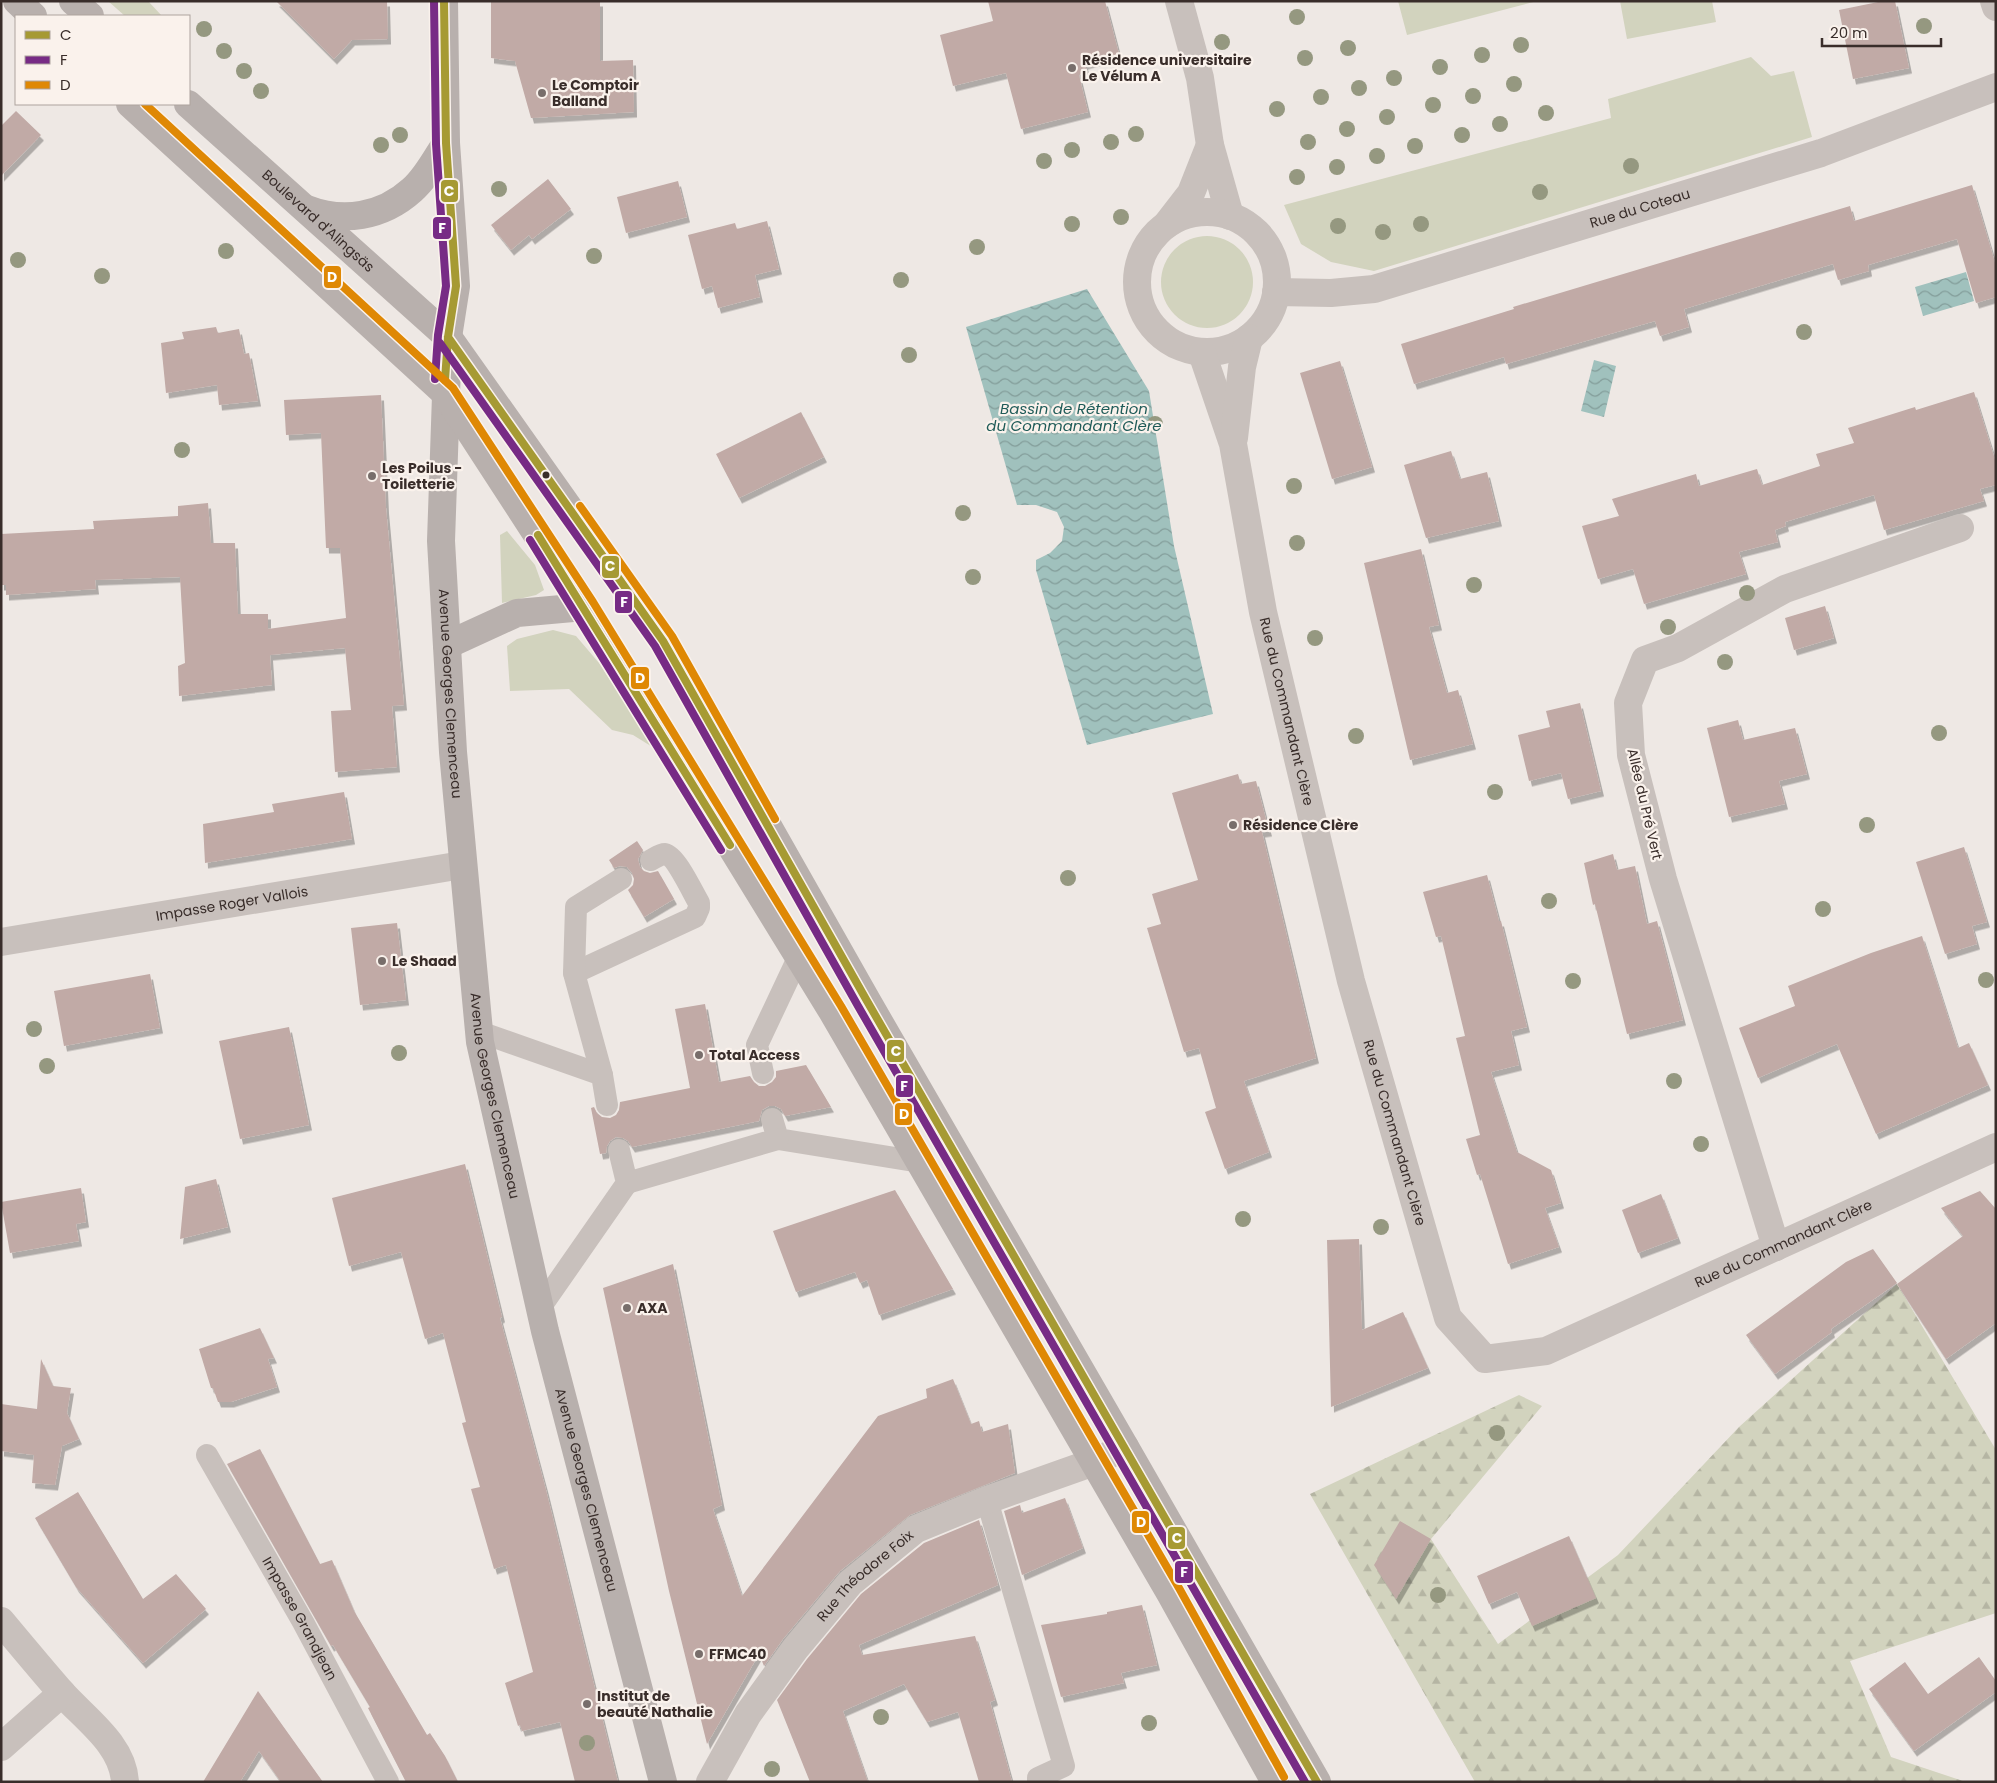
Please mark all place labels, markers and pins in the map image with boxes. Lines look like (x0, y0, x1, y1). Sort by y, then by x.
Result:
place label: Résidence universitaire Le Vélum A (1082, 50, 1252, 86)
marker: Résidence universitaire Le Vélum A (1066, 62, 1078, 74)
place label: Le Comptoir Balland (552, 75, 639, 111)
marker: Le Comptoir Balland (536, 87, 548, 99)
place label: Les Poilus - Toiletterie (382, 458, 462, 494)
marker: Les Poilus - Toiletterie (366, 470, 378, 482)
unlabelled marker (541, 470, 551, 480)
place label: Résidence Clère (1243, 815, 1359, 835)
marker: Résidence Clère (1227, 819, 1239, 831)
place label: Le Shaad (392, 951, 457, 971)
marker: Le Shaad (376, 955, 388, 967)
place label: Total Access (709, 1045, 800, 1065)
marker: Total Access (693, 1049, 705, 1061)
place label: AXA (637, 1298, 668, 1318)
marker: AXA (621, 1302, 633, 1314)
place label: FFMC40 (709, 1644, 766, 1664)
marker: FFMC40 (693, 1648, 705, 1660)
place label: Institut de beauté Nathalie (597, 1686, 713, 1722)
marker: Institut de beauté Nathalie (581, 1698, 593, 1710)

